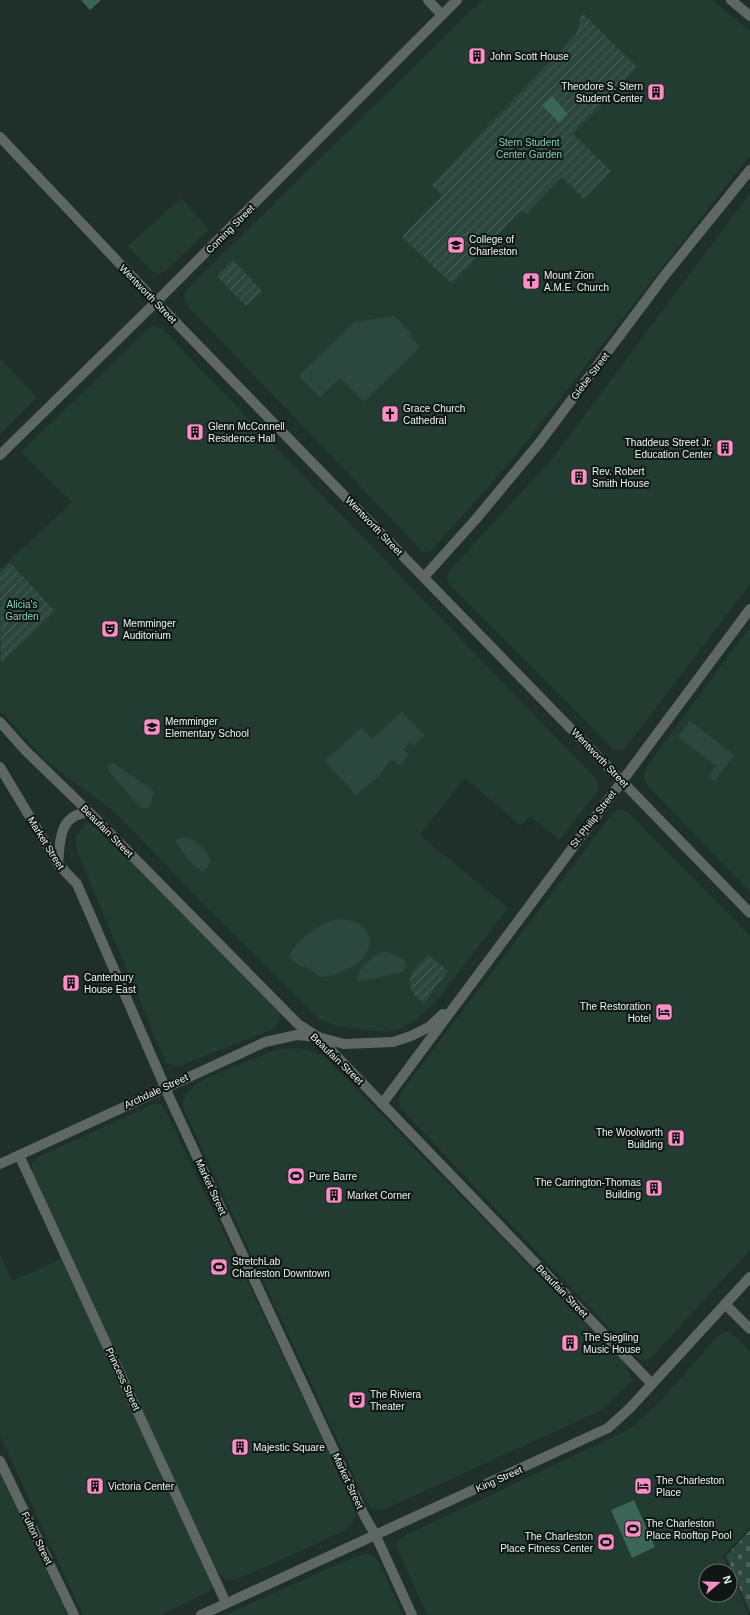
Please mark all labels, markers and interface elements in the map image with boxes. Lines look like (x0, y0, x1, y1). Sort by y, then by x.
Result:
building icon: John Scott House (467, 46, 487, 66)
place label: John Scott House (490, 51, 569, 62)
place label: Theodore S. Stern Student Center (561, 81, 644, 104)
building icon: Theodore S. Stern Student Center (646, 82, 666, 102)
park label: Stern Student Center Garden (496, 137, 562, 160)
street label: Coming Street (204, 202, 257, 255)
place label: College of Charleston (469, 234, 517, 257)
school or university icon: College of Charleston (446, 235, 466, 255)
street label: Wentworth Street (117, 262, 179, 326)
place label: Mount Zion A.M.E. Church (544, 270, 609, 293)
church icon: Mount Zion A.M.E. Church (521, 271, 541, 291)
street label: Glebe Street (569, 350, 611, 402)
place label: Grace Church Cathedral (403, 403, 465, 426)
church icon: Grace Church Cathedral (380, 404, 400, 424)
place label: Glenn McConnell Residence Hall (208, 421, 285, 444)
building icon: Glenn McConnell Residence Hall (185, 422, 205, 442)
place label: Thaddeus Street Jr. Education Center (625, 437, 713, 460)
building icon: Thaddeus Street Jr. Education Center (715, 438, 735, 458)
place label: Rev. Robert Smith House (592, 466, 650, 489)
building icon: Rev. Robert Smith House (569, 467, 589, 487)
street label: Wentworth Street (343, 494, 405, 558)
park label: Alicia's Garden (5, 599, 39, 622)
place label: Memminger Auditorium (123, 618, 176, 641)
theatre icon: Memminger Auditorium (100, 619, 120, 639)
place label: Memminger Elementary School (165, 716, 249, 739)
school or university icon: Memminger Elementary School (142, 717, 162, 737)
street label: Wentworth Street (569, 726, 631, 790)
street label: St. Philip Street (568, 788, 618, 850)
street label: Beaufain Street (79, 803, 135, 859)
street label: Market Street (25, 815, 67, 872)
place label: Canterbury House East (84, 972, 136, 995)
building icon: Canterbury House East (61, 973, 81, 993)
place label: The Restoration Hotel (580, 1001, 651, 1024)
hotel icon: The Restoration Hotel (654, 1002, 674, 1022)
street label: Beaufain Street (308, 1031, 366, 1087)
street label: Archdale Street (122, 1071, 190, 1111)
place label: The Woolworth Building (596, 1127, 663, 1150)
building icon: The Woolworth Building (666, 1128, 686, 1148)
street label: Market Street (193, 1157, 229, 1217)
sports icon: Pure Barre (286, 1166, 306, 1186)
place label: Pure Barre (309, 1171, 358, 1182)
place label: The Carrington-Thomas Building (535, 1177, 641, 1200)
building icon: The Carrington-Thomas Building (644, 1178, 664, 1198)
building icon: Market Corner (324, 1185, 344, 1205)
place label: Market Corner (347, 1190, 412, 1201)
place label: StretchLab Charleston Downtown (232, 1256, 330, 1279)
sports icon: StretchLab Charleston Downtown (209, 1257, 229, 1277)
street label: Beaufain Street (534, 1262, 590, 1320)
place label: The Siegling Music House (583, 1332, 641, 1355)
building icon: The Siegling Music House (560, 1333, 580, 1353)
street label: Princess Street (104, 1346, 142, 1412)
place label: The Riviera Theater (370, 1389, 422, 1412)
theatre icon: The Riviera Theater (347, 1390, 367, 1410)
building icon: Majestic Square (230, 1437, 250, 1457)
place label: Majestic Square (253, 1442, 325, 1453)
street label: Market Street (330, 1451, 366, 1511)
street label: King Street (474, 1464, 524, 1494)
place label: The Charleston Place (656, 1475, 724, 1498)
building icon: Victoria Center (85, 1476, 105, 1496)
hotel icon: The Charleston Place (633, 1476, 653, 1496)
place label: Victoria Center (108, 1481, 175, 1492)
street label: Fulton Street (20, 1510, 55, 1566)
place label: The Charleston Place Rooftop Pool (646, 1518, 732, 1541)
sports icon: The Charleston Place Rooftop Pool (623, 1519, 643, 1539)
place label: The Charleston Place Fitness Center (500, 1531, 594, 1554)
sports icon: The Charleston Place Fitness Center (596, 1532, 616, 1552)
north arrow (698, 1563, 738, 1603)
text: N (720, 1574, 734, 1586)

